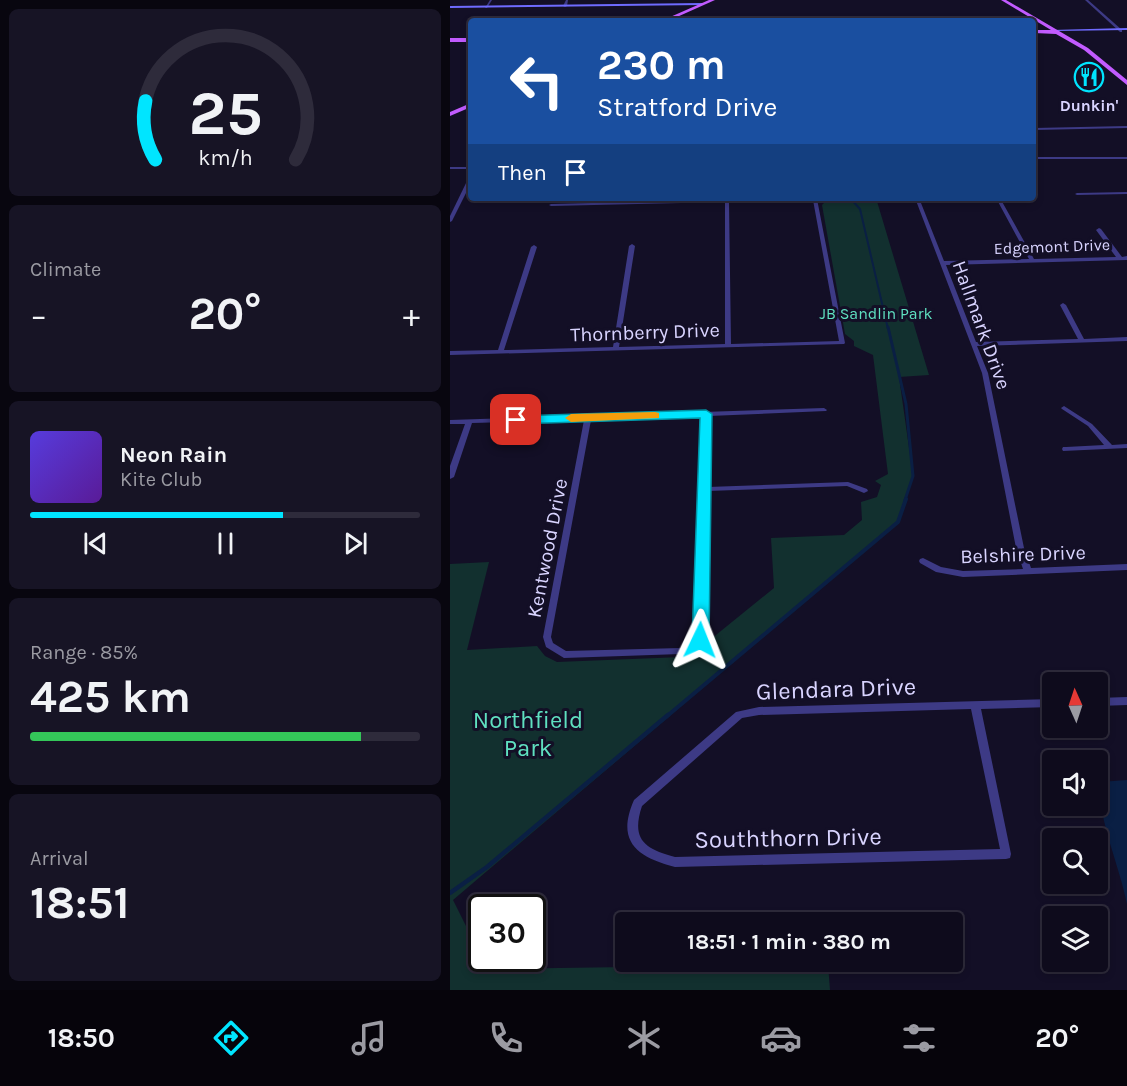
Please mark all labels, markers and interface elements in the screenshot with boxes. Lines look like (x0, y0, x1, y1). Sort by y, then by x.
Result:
text: 230 m (597, 40, 726, 90)
icon: left (498, 42, 576, 120)
restaurant icon: Dunkin' (1073, 61, 1105, 93)
text: 25 (188, 77, 262, 150)
text: Stratford Drive (597, 91, 777, 123)
place label: Dunkin' (1060, 96, 1118, 115)
text: km/h (198, 145, 252, 170)
icon: arrive (559, 156, 592, 189)
text: Then (498, 160, 547, 186)
street label: Edgemont Drive (994, 235, 1110, 258)
text: Climate (30, 258, 101, 281)
street label: Hallmark Drive (948, 258, 1015, 393)
text: 20° (188, 288, 262, 340)
text: − (30, 296, 47, 334)
text: + (403, 296, 420, 334)
park label: JB Sandlin Park (820, 304, 932, 323)
street label: Thornberry Drive (570, 318, 720, 347)
pin (490, 394, 541, 445)
icon: arrive (499, 403, 532, 436)
text: Neon Rain (120, 442, 227, 468)
text: Kite Club (120, 468, 202, 491)
street label: Kentwood Drive (523, 476, 572, 620)
icon: previous (79, 527, 112, 560)
icon: pause (209, 527, 242, 560)
icon: next (339, 527, 372, 560)
street label: Belshire Drive (960, 541, 1086, 568)
position arrow (668, 608, 732, 672)
text: Range · 85% (30, 641, 138, 664)
text: 425 km (30, 671, 191, 723)
street label: Glendara Drive (756, 672, 916, 706)
north arrow (1042, 672, 1108, 738)
map controls (1042, 672, 1108, 972)
park label: Northfield Park (473, 706, 583, 762)
button: sound (1042, 750, 1108, 816)
street label: Souththorn Drive (694, 822, 882, 854)
button: search (1042, 828, 1108, 894)
text: Arrival (30, 847, 89, 870)
text: 18:51 (30, 877, 130, 929)
speed limit sign: 30 (468, 894, 546, 972)
button: layers (1042, 906, 1108, 972)
text: 18:51 · 1 min · 380 m (687, 929, 891, 955)
icon: directions (210, 1017, 252, 1059)
icon: music (348, 1017, 390, 1059)
icon: phone (485, 1017, 527, 1059)
icon: climate (623, 1017, 665, 1059)
icon: car (760, 1017, 802, 1059)
icon: filters (898, 1017, 940, 1059)
text: 18:50 (48, 1022, 115, 1054)
text: 20° (1035, 1022, 1079, 1054)

